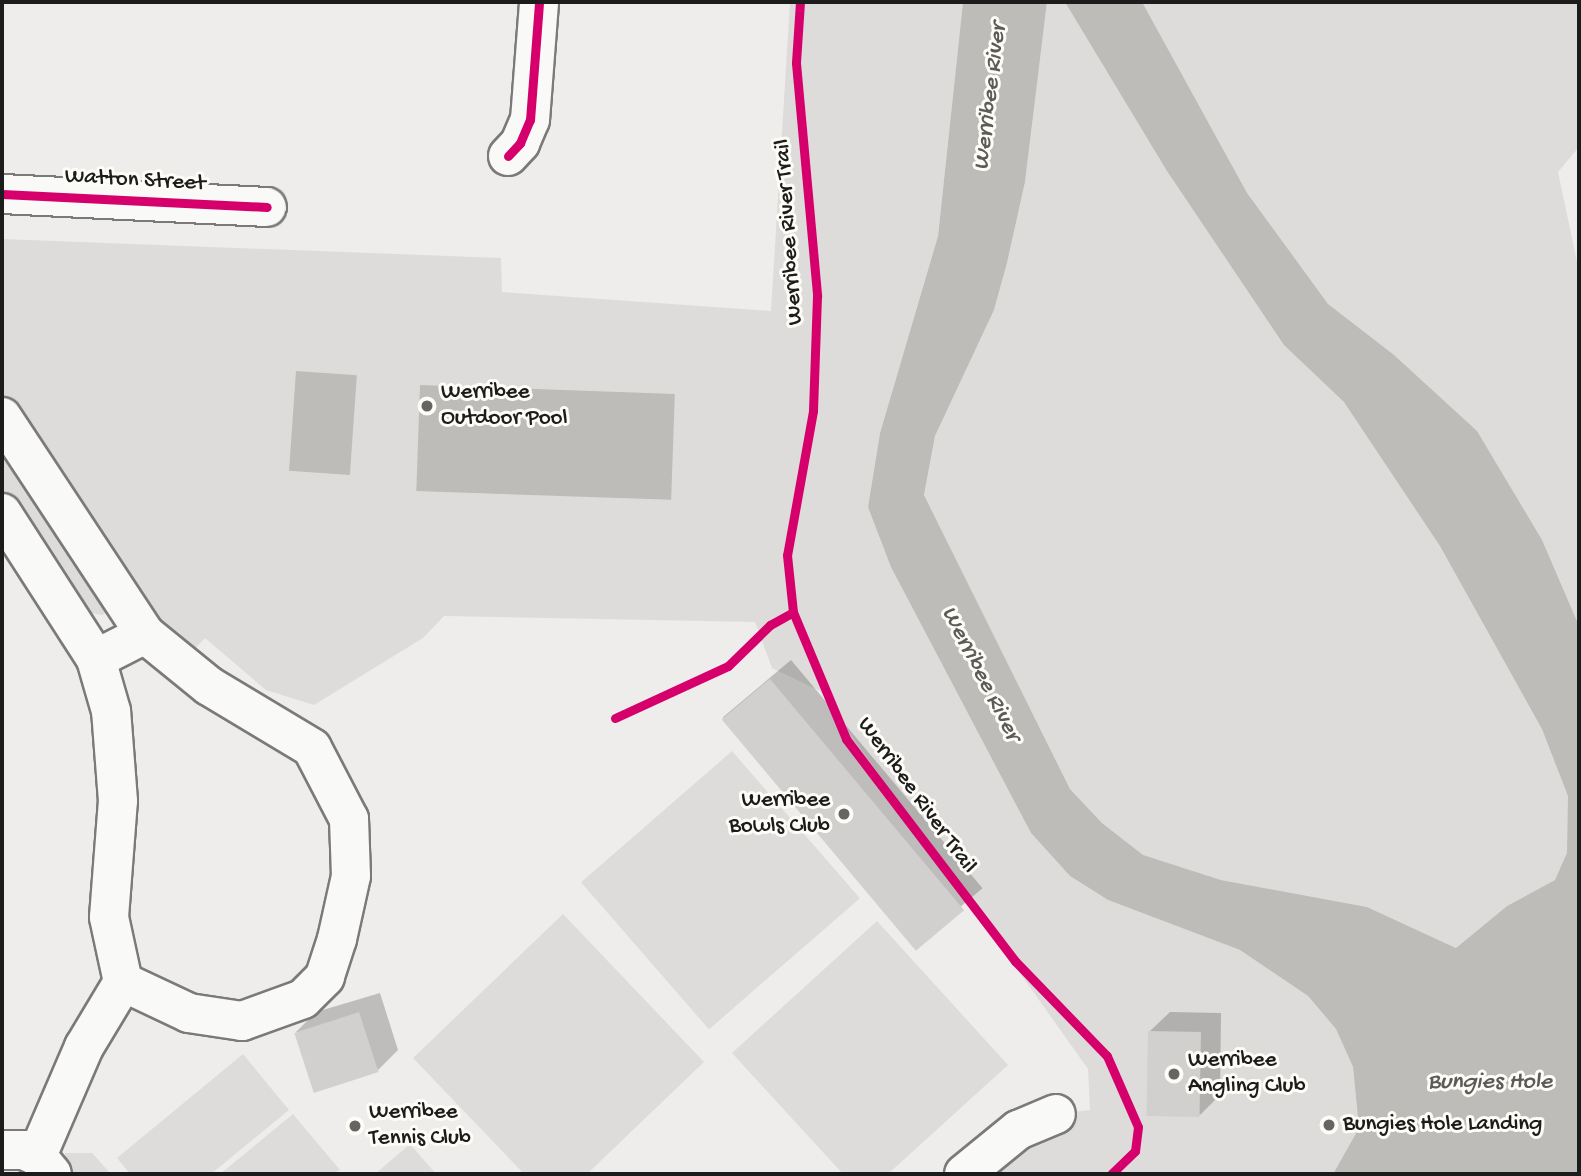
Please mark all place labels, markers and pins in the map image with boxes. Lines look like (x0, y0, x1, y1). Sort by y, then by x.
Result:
place label: Werribee Outdoor Pool (441, 379, 568, 433)
marker: Werribee Outdoor Pool (419, 398, 435, 414)
place label: Werribee Bowls Club (729, 787, 830, 841)
marker: Werribee Bowls Club (836, 806, 852, 822)
place label: Werribee Angling Club (1188, 1047, 1306, 1101)
marker: Werribee Angling Club (1166, 1066, 1182, 1082)
place label: Werribee Tennis Club (369, 1099, 471, 1153)
place label: Bungies Hole Landing (1343, 1111, 1542, 1139)
marker: Bungies Hole Landing (1321, 1117, 1337, 1133)
marker: Werribee Tennis Club (347, 1118, 363, 1134)

